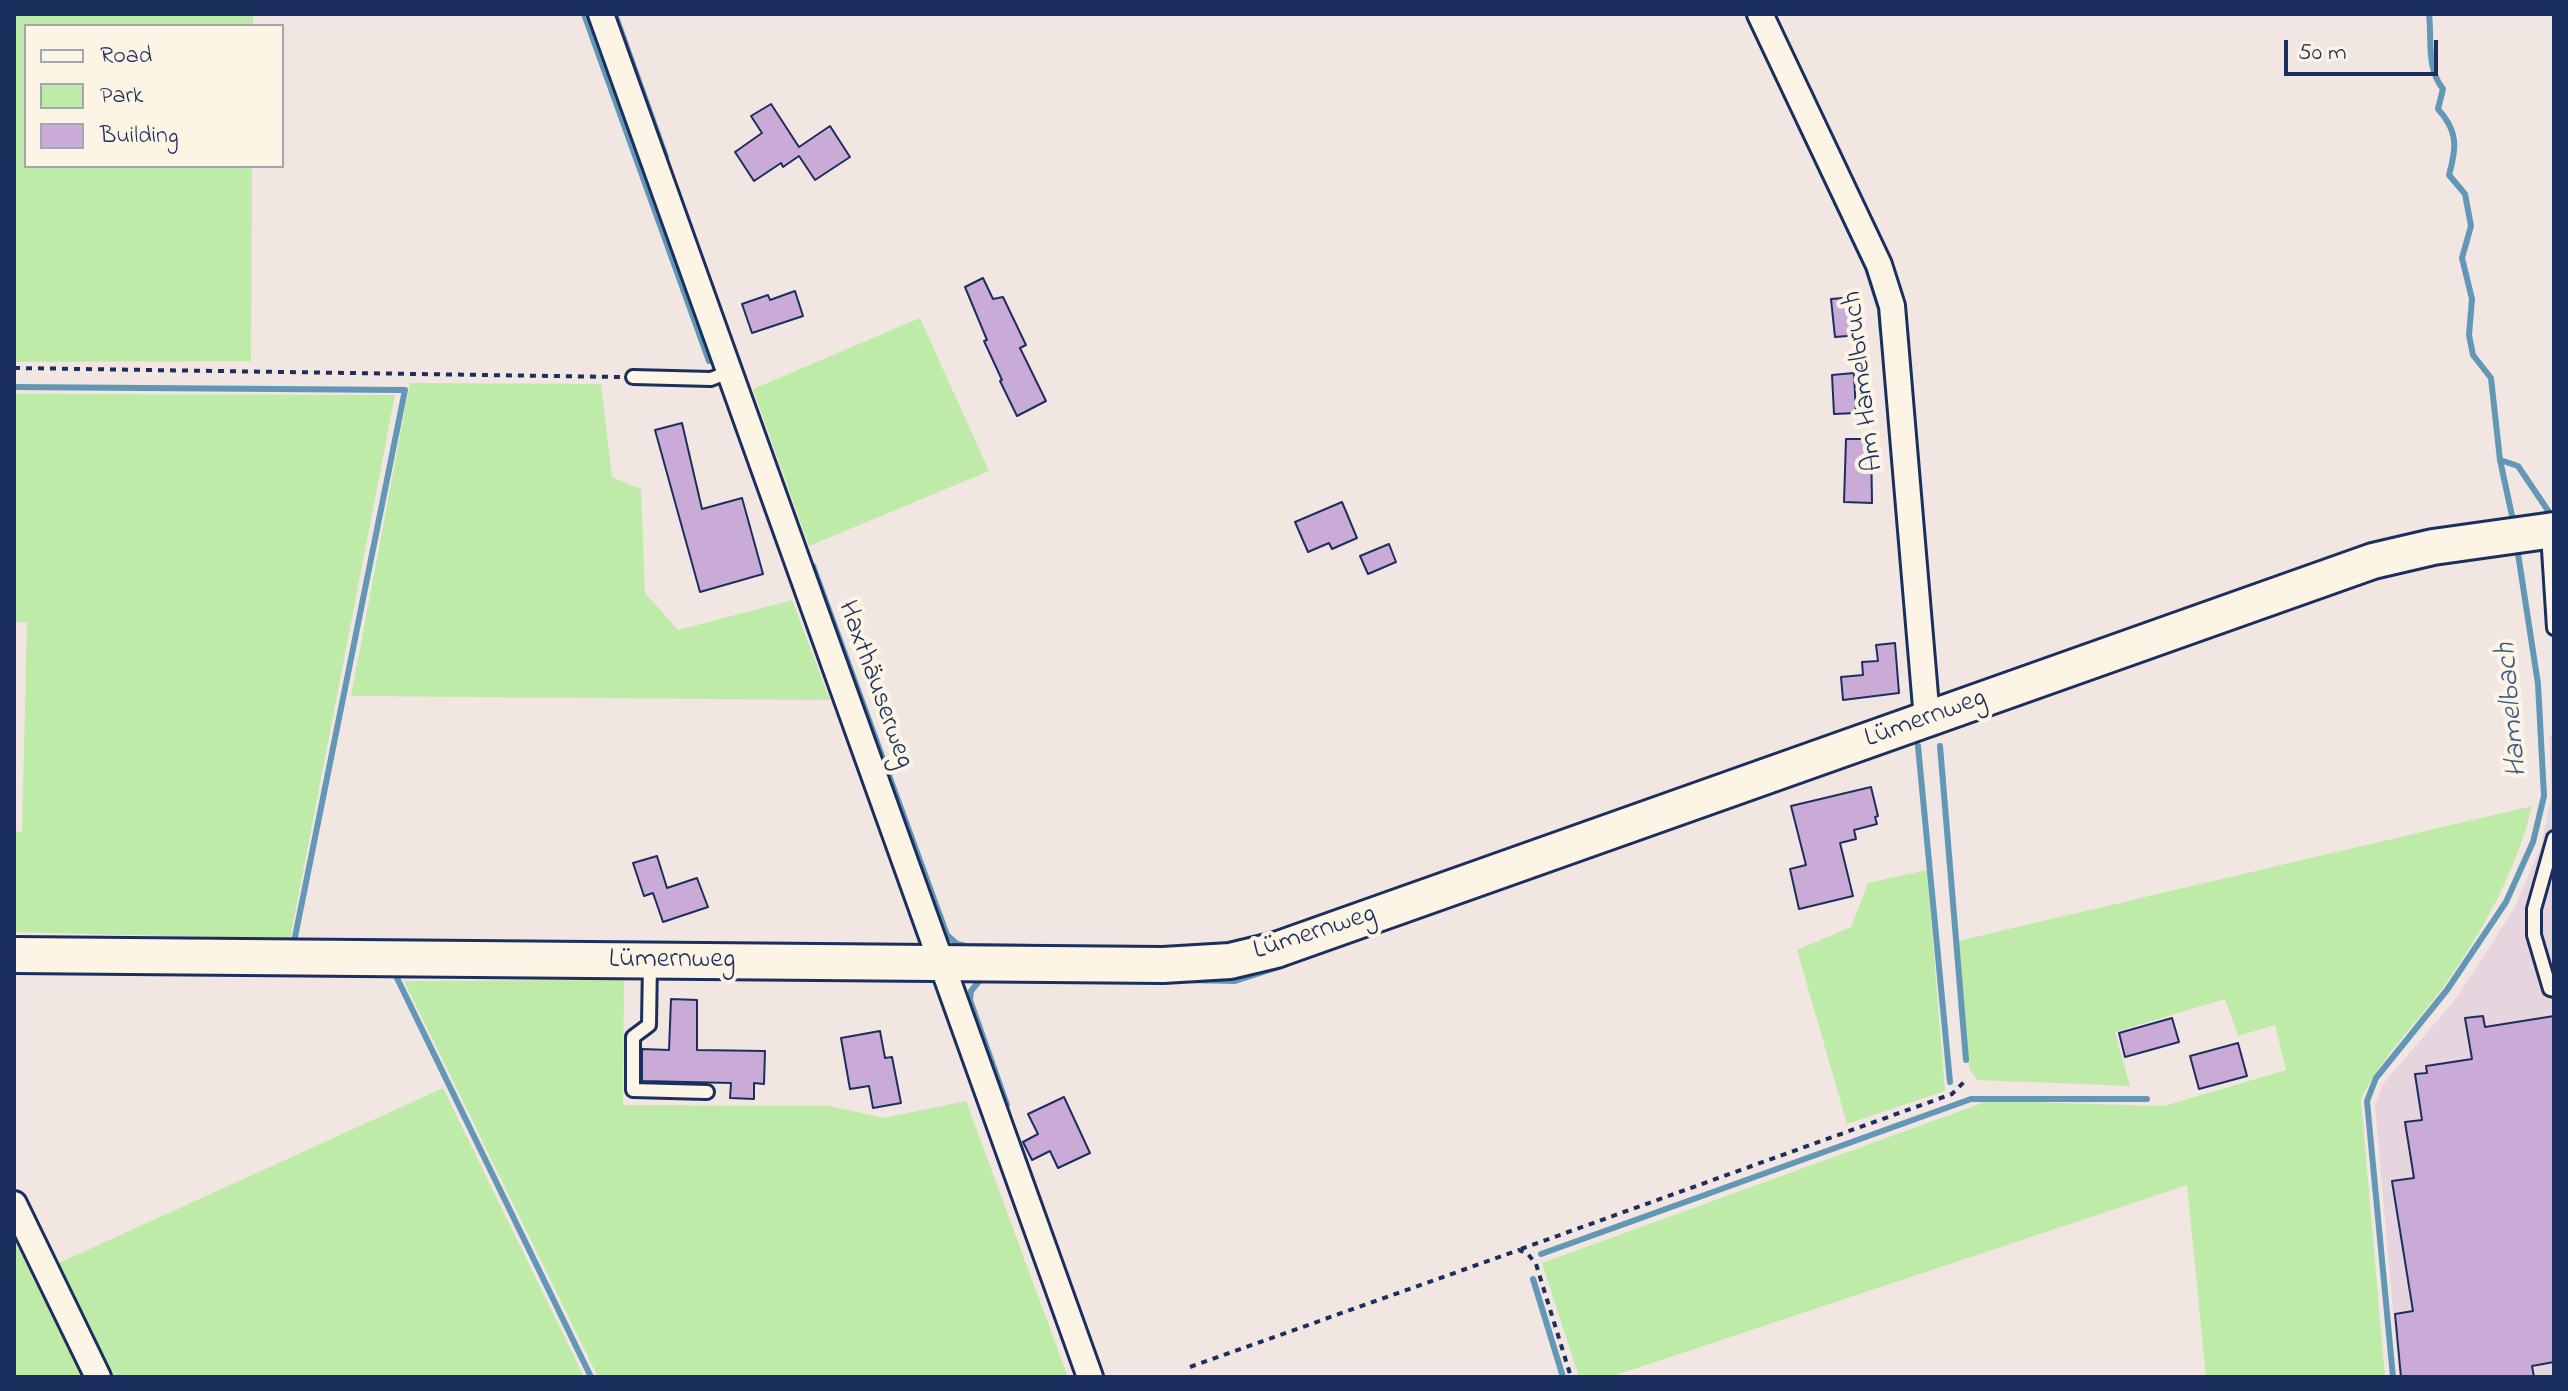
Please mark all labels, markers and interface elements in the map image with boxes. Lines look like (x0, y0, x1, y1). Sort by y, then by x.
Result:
legend (24, 24, 284, 168)
scale bar (2288, 24, 2442, 74)
text: 50 m (2298, 36, 2347, 71)
text: Road (100, 39, 152, 74)
text: Park (100, 79, 143, 114)
text: Building (100, 119, 179, 154)
street label: Am Hamelbruch (1837, 289, 1893, 473)
street label: Haxthäuserweg (828, 597, 920, 773)
water label: Hamelbach (2490, 641, 2538, 779)
street label: Lümernweg (1861, 683, 1991, 757)
street label: Lümernweg (1250, 898, 1380, 970)
street label: Lümernweg (609, 944, 735, 978)

